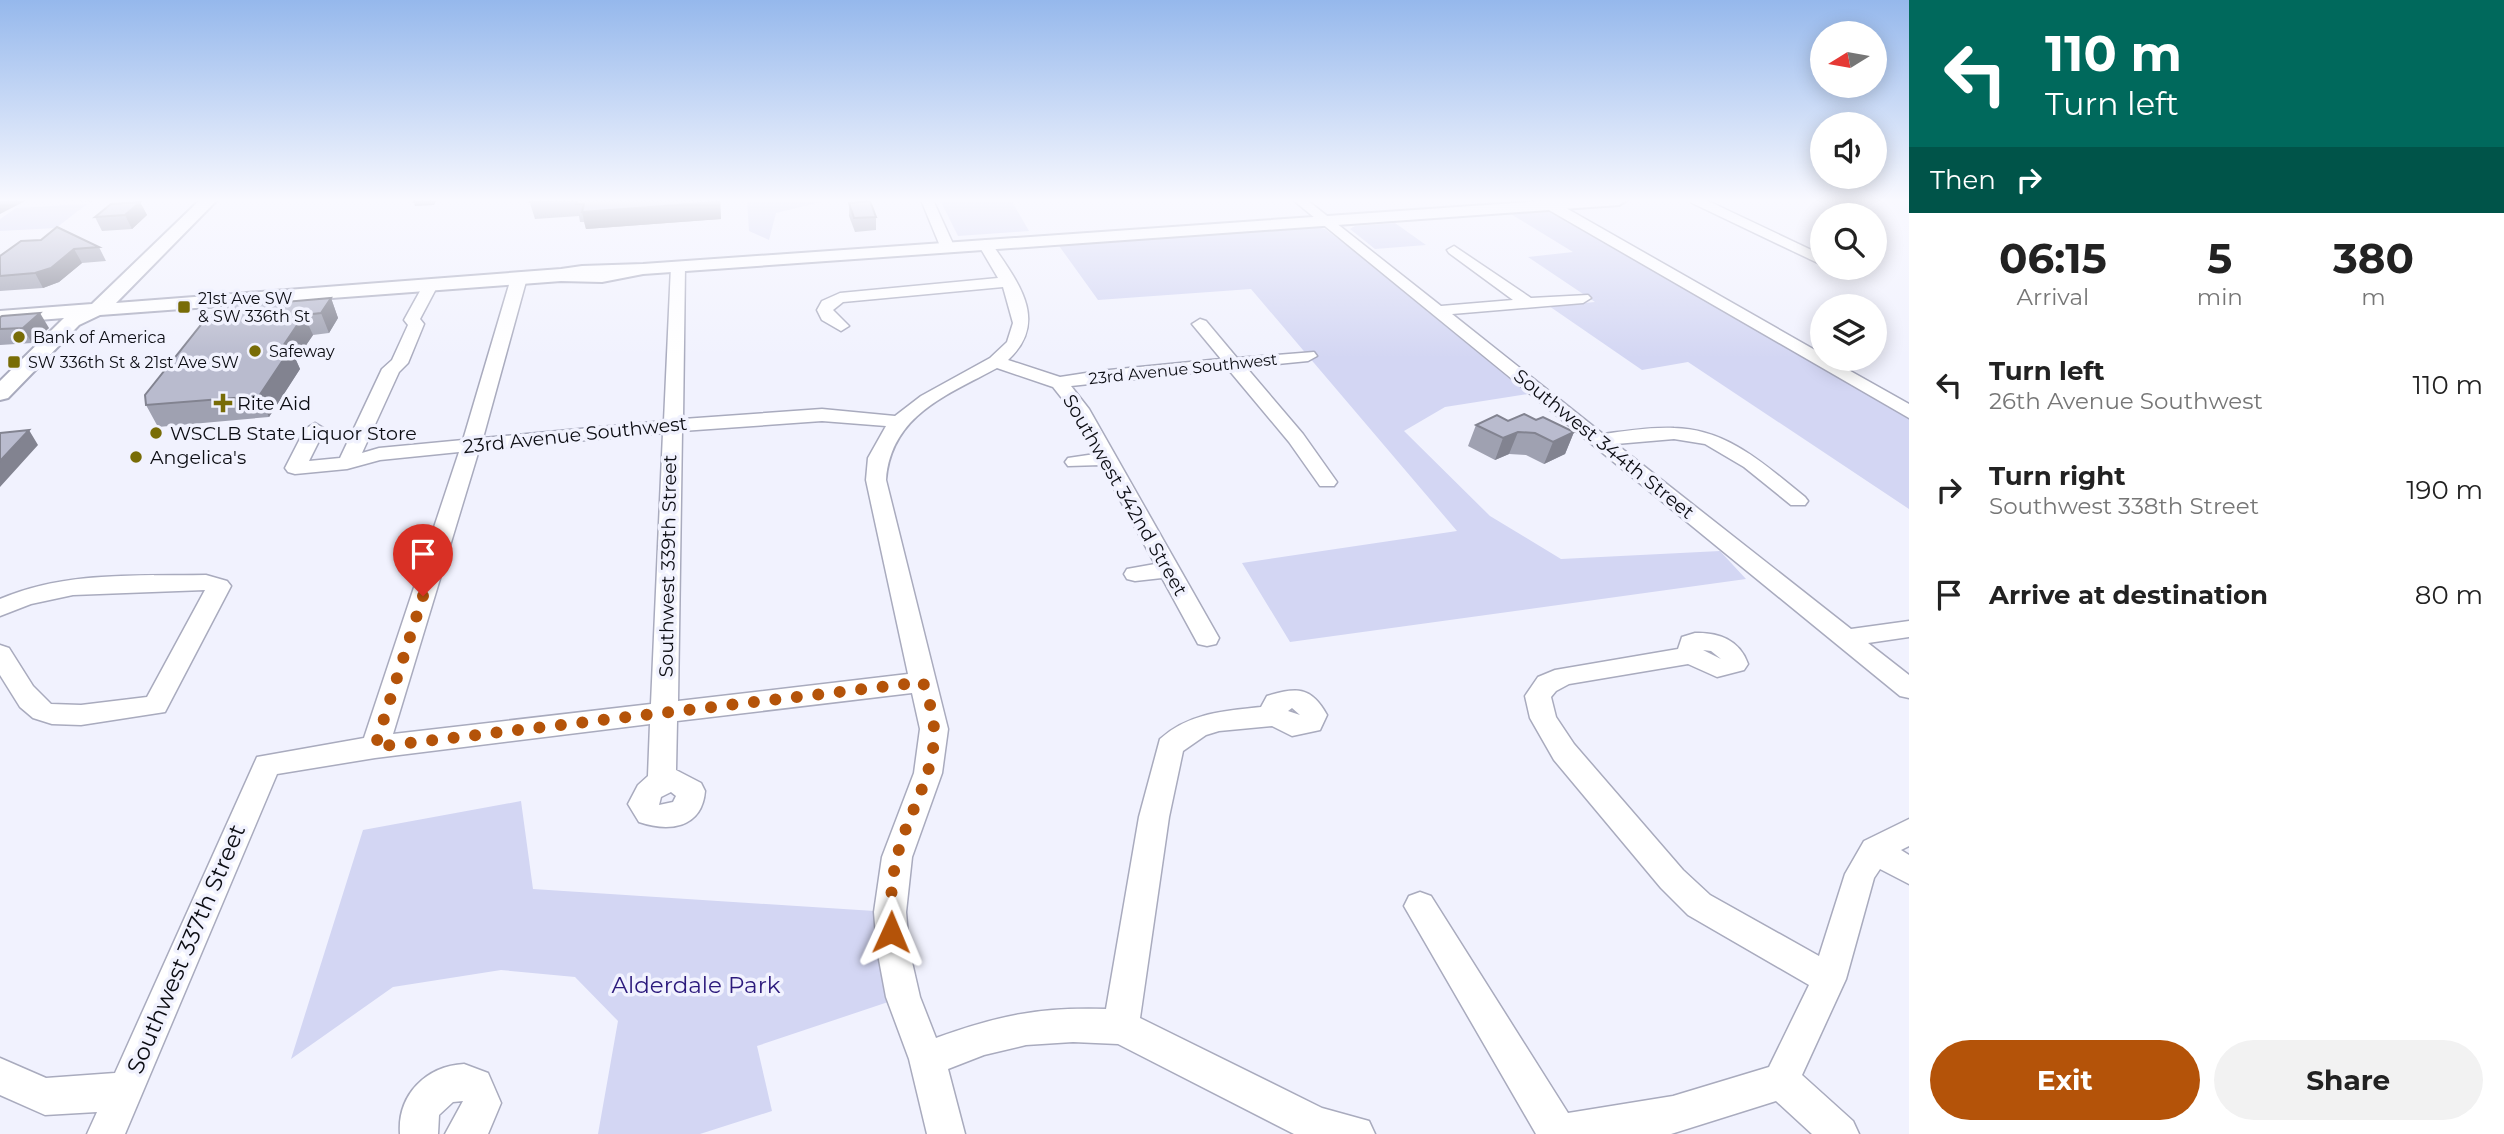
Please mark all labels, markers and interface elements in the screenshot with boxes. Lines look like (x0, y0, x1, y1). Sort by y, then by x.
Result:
north arrow (1810, 21, 1886, 98)
map controls (1810, 21, 1887, 371)
text: 110 m (2045, 24, 2182, 83)
icon: left (1930, 28, 2021, 119)
text: Turn left (2045, 84, 2179, 123)
button: sound (1810, 112, 1887, 189)
icon: right (2010, 161, 2048, 199)
text: Then (1930, 164, 1996, 196)
button: search (1810, 203, 1887, 280)
text: 06:15 (1999, 232, 2107, 284)
text: 5 (2207, 232, 2232, 284)
text: 380 (2333, 232, 2414, 284)
text: Arrival (2017, 283, 2089, 311)
text: min (2197, 283, 2243, 311)
text: m (2361, 283, 2386, 311)
place label: 21st Ave SW & SW 336th St (198, 289, 311, 326)
button: layers (1810, 294, 1887, 371)
marker: 21st Ave SW & SW 336th St (176, 299, 192, 315)
place label: Bank of America (33, 328, 166, 347)
marker: Bank of America (11, 329, 27, 345)
place label: Safeway (269, 342, 335, 361)
marker: Safeway (247, 343, 263, 359)
street label: 23rd Avenue Southwest (1088, 350, 1279, 388)
place label: SW 336th St & 21st Ave SW (28, 353, 239, 372)
marker: SW 336th St & 21st Ave SW (6, 354, 22, 370)
text: Turn left (1989, 355, 2105, 387)
street label: Southwest 344th Street (1509, 364, 1699, 524)
icon: left (1930, 366, 1968, 404)
text: 110 m (2413, 369, 2483, 401)
text: 26th Avenue Southwest (1989, 387, 2263, 415)
street label: Southwest 342nd Street (1058, 390, 1192, 600)
place label: Rite Aid (237, 392, 311, 415)
marker: Rite Aid (215, 395, 231, 411)
street label: 23rd Avenue Southwest (462, 412, 688, 458)
place label: WSCLB State Liquor Store (170, 422, 417, 445)
marker: WSCLB State Liquor Store (148, 425, 164, 441)
place label: Angelica's (150, 446, 246, 469)
marker: Angelica's (128, 449, 144, 465)
street label: Southwest 339th Street (655, 454, 681, 678)
text: Turn right (1989, 460, 2125, 492)
icon: right (1930, 471, 1968, 509)
text: 190 m (2406, 474, 2483, 506)
text: Southwest 338th Street (1989, 492, 2259, 520)
pin (393, 524, 453, 596)
icon: arrive (404, 535, 442, 573)
icon: arrive (1930, 576, 1968, 614)
text: Arrive at destination (1989, 579, 2268, 611)
text: 80 m (2415, 579, 2483, 611)
street label: Southwest 337th Street (121, 820, 251, 1078)
position arrow (854, 895, 928, 969)
park label: Alderdale Park (612, 971, 781, 999)
button: Exit (1930, 1040, 2200, 1120)
button: Share (2214, 1040, 2483, 1120)

